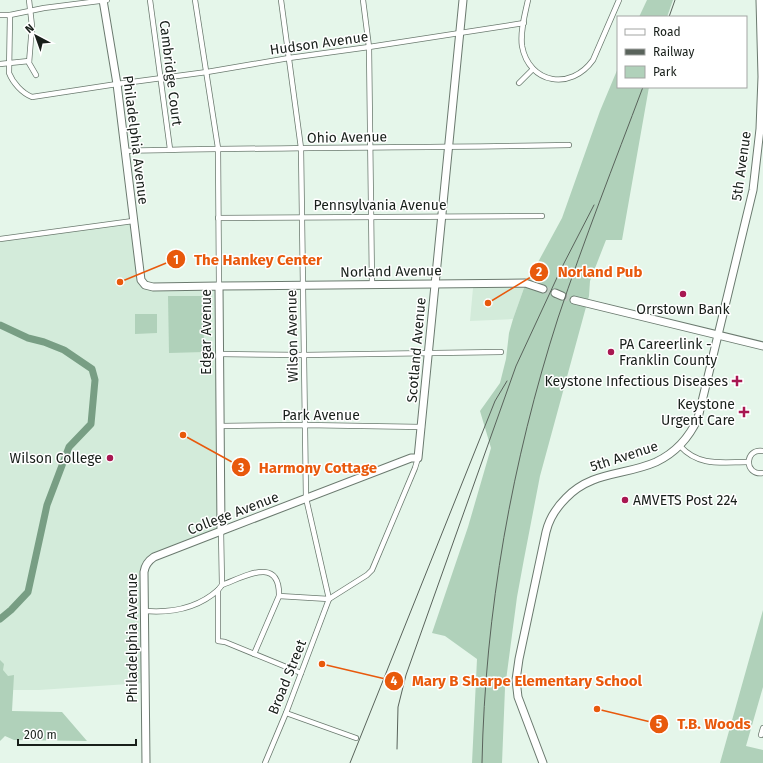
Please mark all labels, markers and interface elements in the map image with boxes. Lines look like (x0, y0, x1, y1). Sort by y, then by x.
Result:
north arrow (16, 16, 56, 56)
legend (617, 16, 747, 88)
street label: Cambridge Court (156, 19, 186, 128)
text: N (23, 22, 37, 36)
text: Road (653, 25, 681, 39)
street label: Hudson Avenue (269, 28, 369, 59)
text: Railway (653, 45, 694, 59)
text: Park (653, 65, 677, 79)
street label: Philadelphia Avenue (119, 74, 152, 206)
street label: Ohio Avenue (307, 128, 387, 147)
street label: 5th Avenue (728, 130, 755, 202)
street label: Pennsylvania Avenue (313, 197, 447, 214)
callout: The Hankey Center (166, 246, 330, 273)
text: The Hankey Center (194, 251, 323, 269)
text: 1 (173, 253, 179, 267)
callout: Norland Pub (529, 258, 650, 285)
street label: Norland Avenue (340, 262, 442, 281)
text: Norland Pub (558, 263, 642, 281)
text: 2 (536, 265, 542, 279)
street label: Edgar Avenue (198, 289, 215, 375)
street label: Wilson Avenue (283, 289, 302, 382)
marker: Orrstown Bank (678, 289, 688, 299)
street label: Scotland Avenue (403, 297, 430, 403)
place label: Orrstown Bank (636, 301, 730, 318)
place label: PA Careerlink - Franklin County (619, 336, 717, 369)
marker: PA Careerlink - Franklin County (606, 347, 616, 357)
place label: Keystone Infectious Diseases (545, 373, 728, 390)
marker: Keystone Infectious Diseases (731, 375, 743, 387)
place label: Keystone Urgent Care (661, 396, 735, 429)
marker: Keystone Urgent Care (738, 406, 750, 418)
street label: Park Avenue (282, 407, 360, 424)
street label: 5th Avenue (588, 438, 660, 475)
place label: Wilson College (10, 450, 102, 467)
marker: Wilson College (105, 453, 115, 463)
callout: Harmony Cottage (231, 454, 385, 481)
text: Harmony Cottage (259, 459, 377, 477)
text: 3 (237, 461, 244, 475)
street label: College Avenue (185, 488, 281, 539)
place label: AMVETS Post 224 (633, 492, 738, 509)
marker: AMVETS Post 224 (620, 495, 630, 505)
street label: Philadelphia Avenue (124, 573, 141, 703)
street label: Broad Street (265, 636, 311, 717)
callout: Mary B Sharpe Elementary School (384, 667, 650, 694)
text: Mary B Sharpe Elementary School (412, 672, 643, 690)
text: 4 (391, 674, 398, 688)
callout: T.B. Woods (649, 710, 759, 737)
text: T.B. Woods (677, 715, 751, 733)
text: 5 (656, 717, 663, 731)
scale bar (18, 721, 136, 747)
text: 200 m (24, 728, 57, 742)

